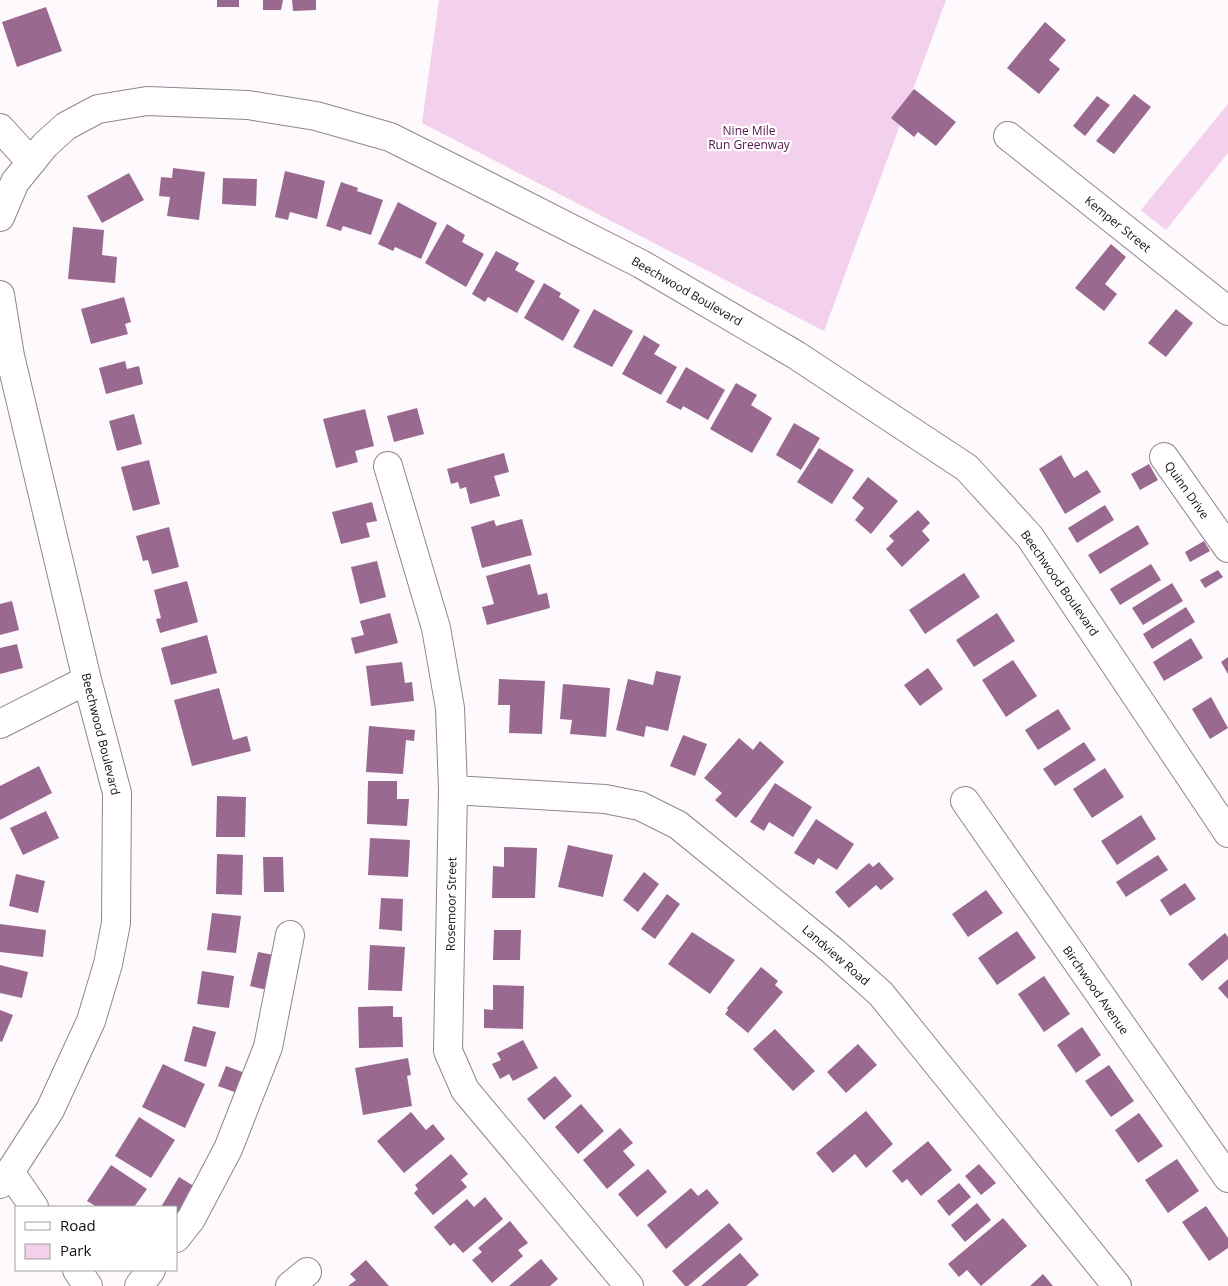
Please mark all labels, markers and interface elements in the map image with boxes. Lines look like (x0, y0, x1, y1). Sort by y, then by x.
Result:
park label: Nine Mile Run Greenway (708, 122, 791, 153)
street label: Kemper Street (1081, 192, 1155, 256)
street label: Beechwood Boulevard (628, 252, 746, 330)
street label: Quinn Drive (1161, 458, 1213, 523)
street label: Beechwood Boulevard (1017, 527, 1103, 639)
street label: Beechwood Boulevard (78, 671, 124, 797)
street label: Rosemoor Street (442, 857, 460, 951)
street label: Landview Road (799, 921, 873, 989)
street label: Birchwood Avenue (1059, 942, 1133, 1038)
legend (15, 1206, 178, 1271)
text: Road (60, 1215, 96, 1235)
text: Park (60, 1240, 91, 1260)

